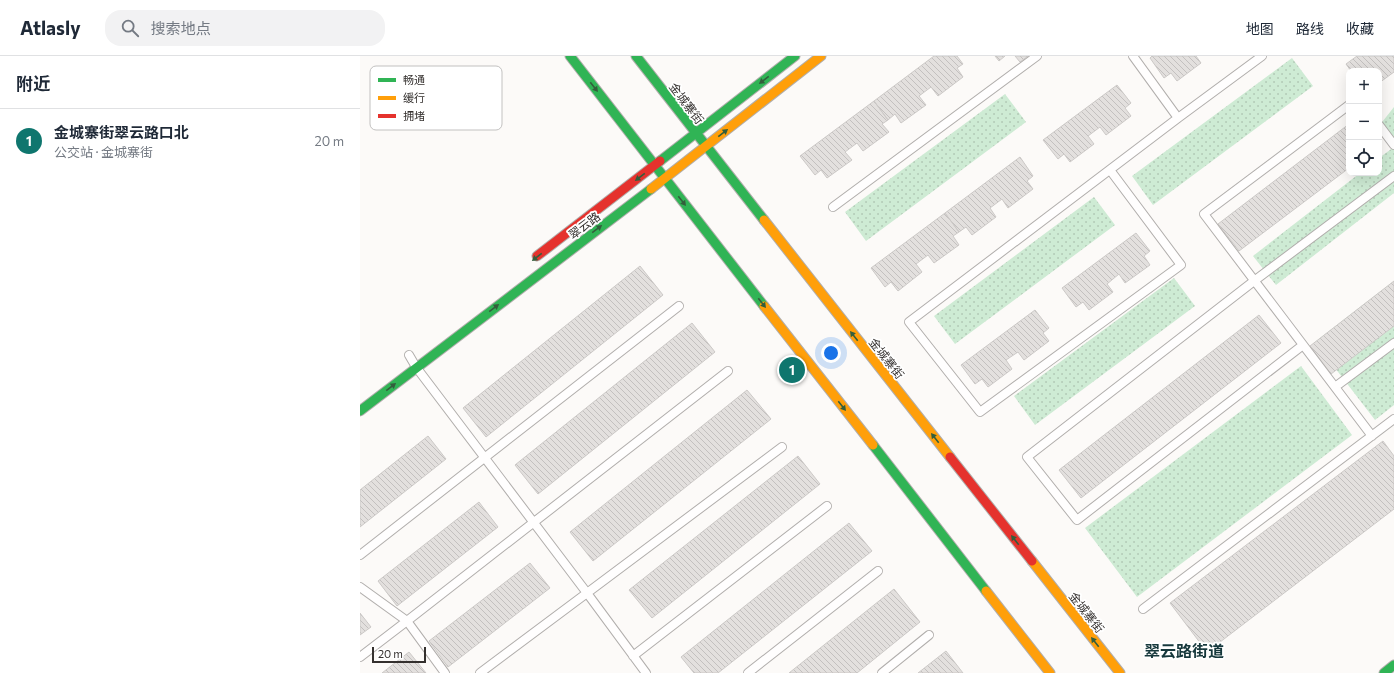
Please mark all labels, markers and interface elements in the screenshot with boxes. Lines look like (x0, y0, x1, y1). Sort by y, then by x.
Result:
search box (105, 10, 385, 46)
text: Atlasly (20, 16, 81, 39)
icon: search (119, 17, 141, 39)
text: 搜索地点 (151, 19, 211, 37)
text: 地图 (1246, 20, 1274, 37)
text: 路线 (1296, 20, 1324, 37)
text: 收藏 (1346, 20, 1374, 37)
legend (370, 66, 502, 130)
map controls (1346, 68, 1382, 176)
button: + (1346, 68, 1382, 104)
text: 附近 (16, 73, 50, 94)
text: 畅通 (403, 73, 425, 86)
one-way arrow (759, 76, 770, 84)
street label: 金城寨街 (667, 80, 707, 126)
one-way arrow (590, 81, 598, 92)
text: 缓行 (403, 91, 425, 104)
button: − (1346, 104, 1382, 140)
text: 拥堵 (403, 109, 425, 122)
text: 金城寨街翠云路口北 (54, 123, 189, 141)
one-way arrow (717, 129, 728, 137)
text: 1 (26, 133, 32, 149)
text: 20 m (315, 133, 344, 149)
button: locate (1346, 140, 1382, 176)
text: 公交站 · 金城寨街 (54, 144, 153, 160)
one-way arrow (634, 173, 645, 181)
one-way arrow (678, 195, 686, 206)
street label: 翠云路 (565, 209, 603, 241)
one-way arrow (592, 225, 603, 234)
one-way arrow (531, 252, 542, 261)
one-way arrow (758, 298, 766, 309)
one-way arrow (489, 304, 499, 312)
one-way arrow (850, 330, 859, 341)
street label: 金城寨街 (867, 335, 907, 381)
your location (821, 343, 841, 363)
pin: 1 (779, 355, 805, 385)
one-way arrow (385, 383, 396, 391)
one-way arrow (838, 400, 846, 411)
one-way arrow (930, 432, 939, 443)
one-way arrow (1011, 535, 1019, 546)
street label: 金城寨街 (1067, 589, 1107, 635)
one-way arrow (1091, 637, 1100, 648)
district label: 翠云路街道 (1144, 641, 1224, 660)
scale bar (372, 645, 426, 664)
text: 20 m (378, 647, 403, 660)

